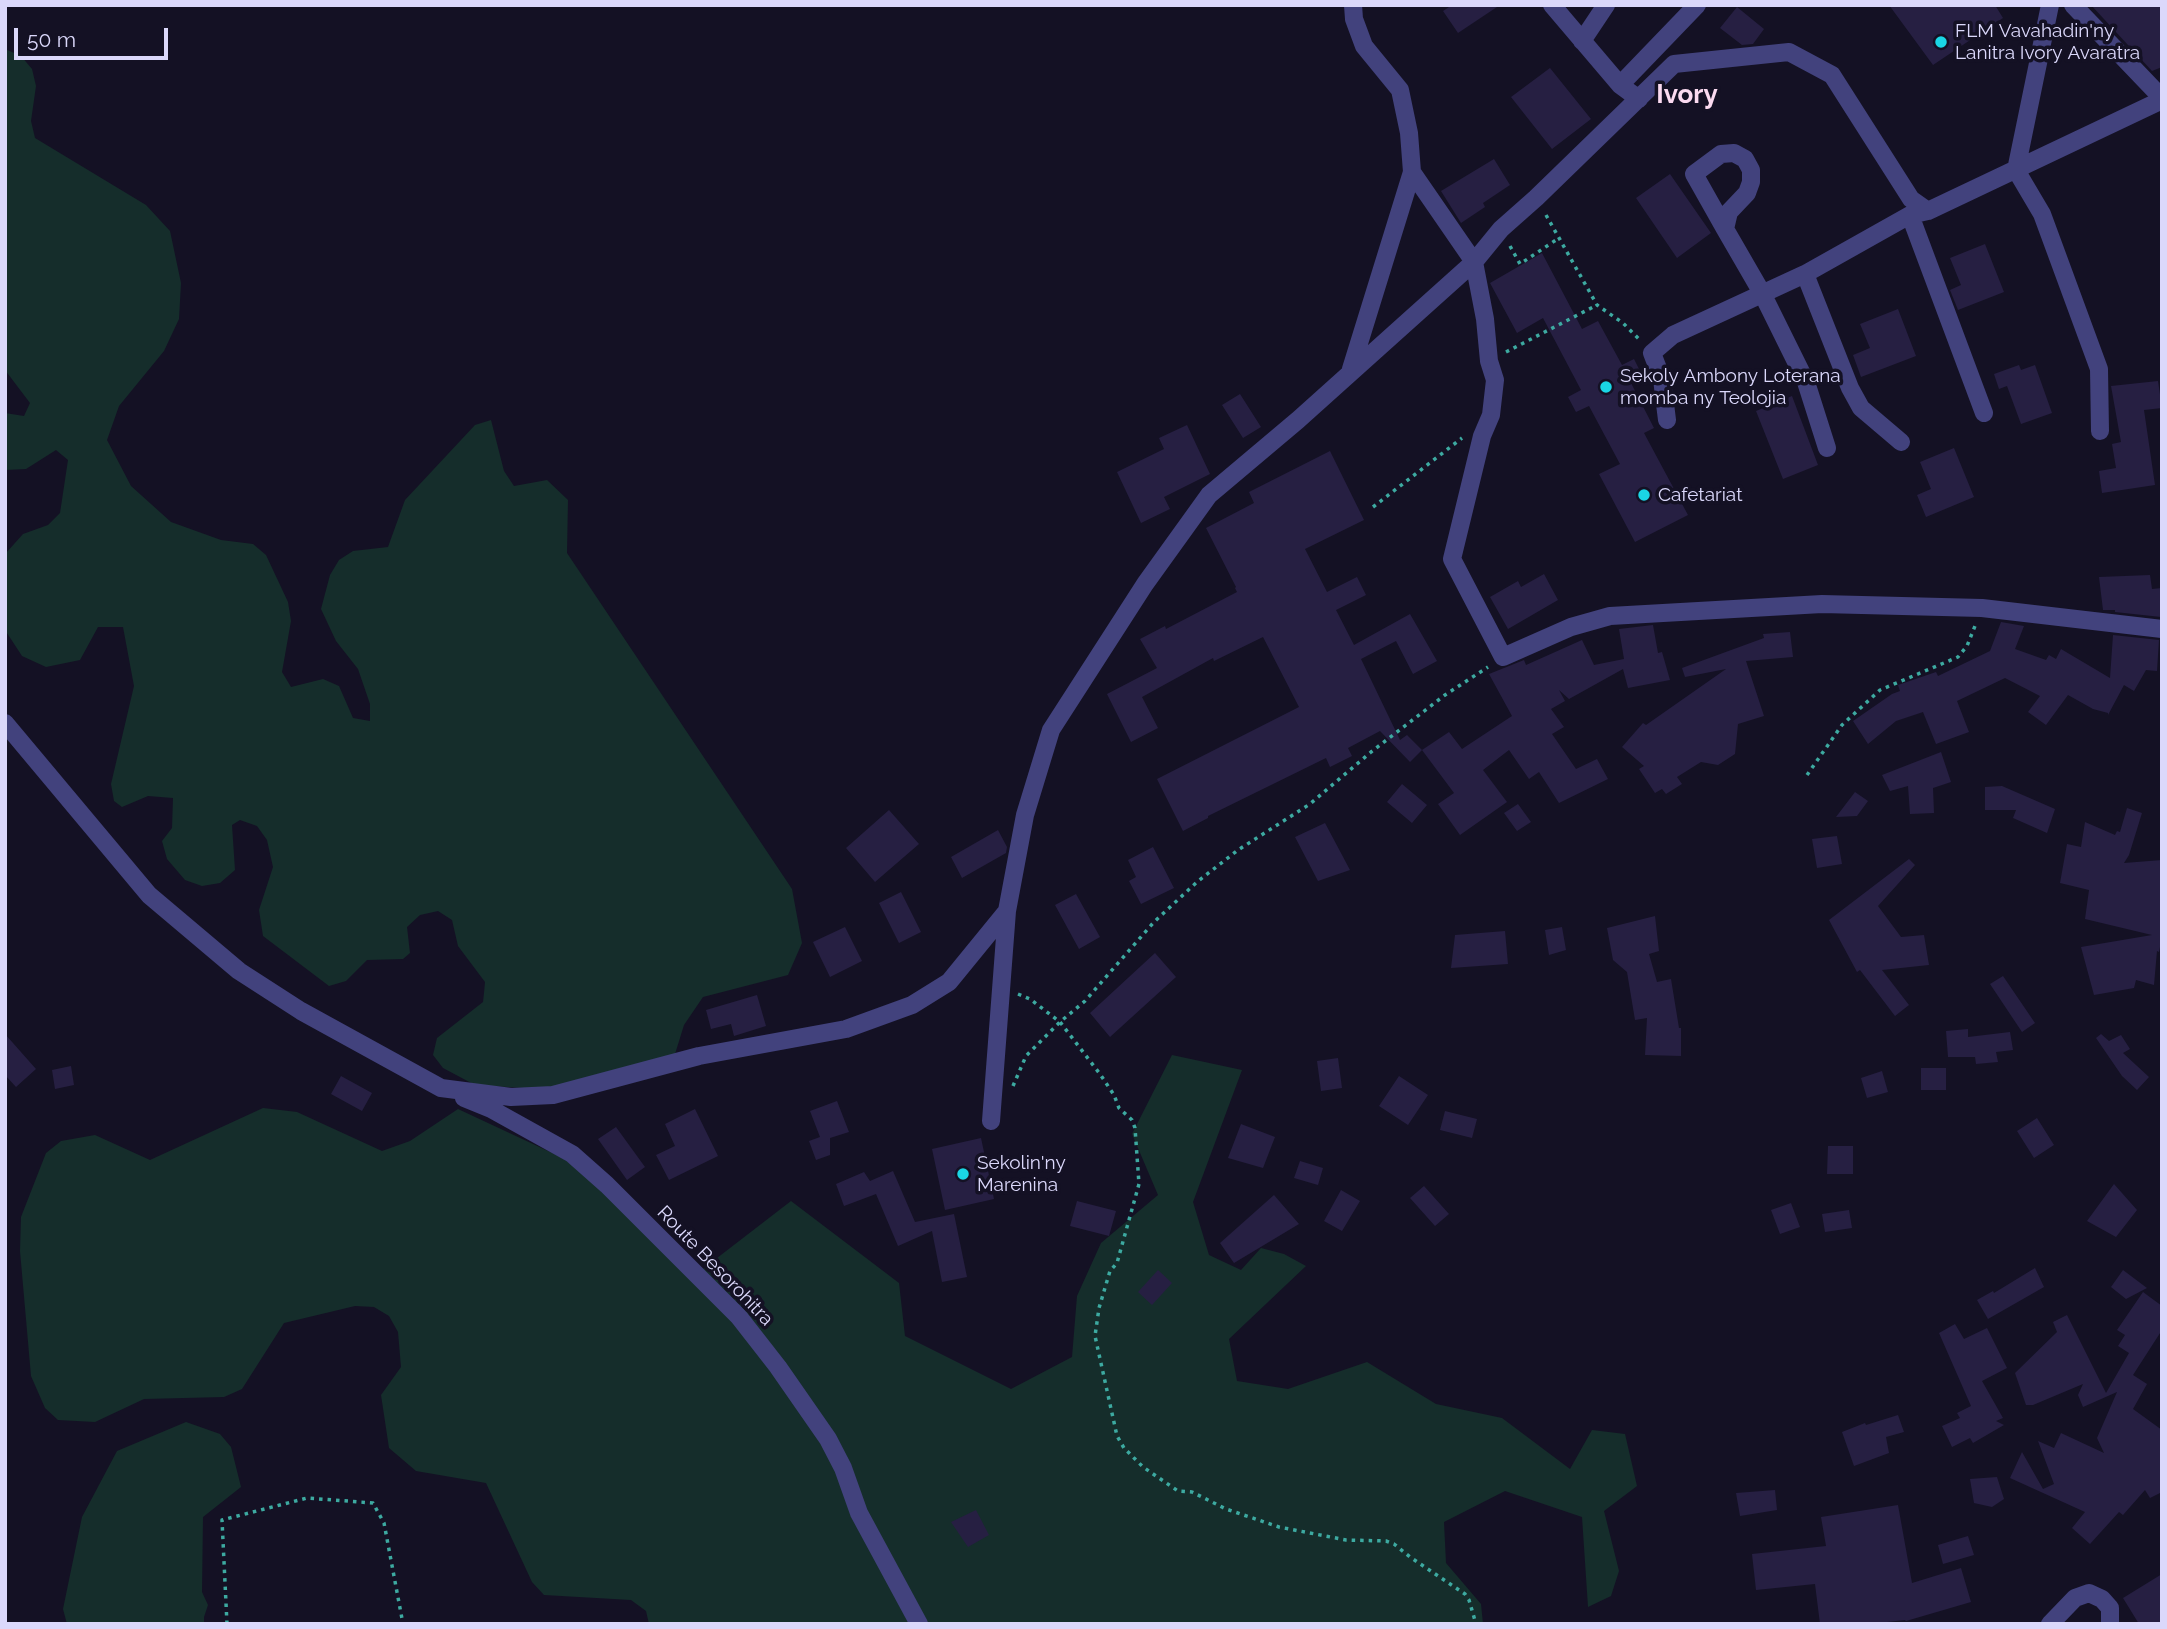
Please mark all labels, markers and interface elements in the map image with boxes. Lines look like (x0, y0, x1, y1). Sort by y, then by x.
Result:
scale bar (18, 14, 172, 58)
place label: FLM Vavahadin'ny Lanitra Ivory Avaratra (1955, 20, 2140, 64)
text: 50 m (27, 27, 76, 52)
marker: FLM Vavahadin'ny Lanitra Ivory Avaratra (1933, 34, 1949, 50)
district label: Ivory (1656, 79, 1718, 111)
place label: Sekoly Ambony Loterana momba ny Teolojia (1620, 365, 1841, 409)
marker: Sekoly Ambony Loterana momba ny Teolojia (1598, 379, 1614, 395)
place label: Cafetariat (1658, 484, 1743, 506)
marker: Cafetariat (1636, 487, 1652, 503)
place label: Sekolin'ny Marenina (977, 1152, 1066, 1196)
marker: Sekolin'ny Marenina (955, 1166, 971, 1182)
street label: Route Besorohitra (652, 1201, 778, 1331)

